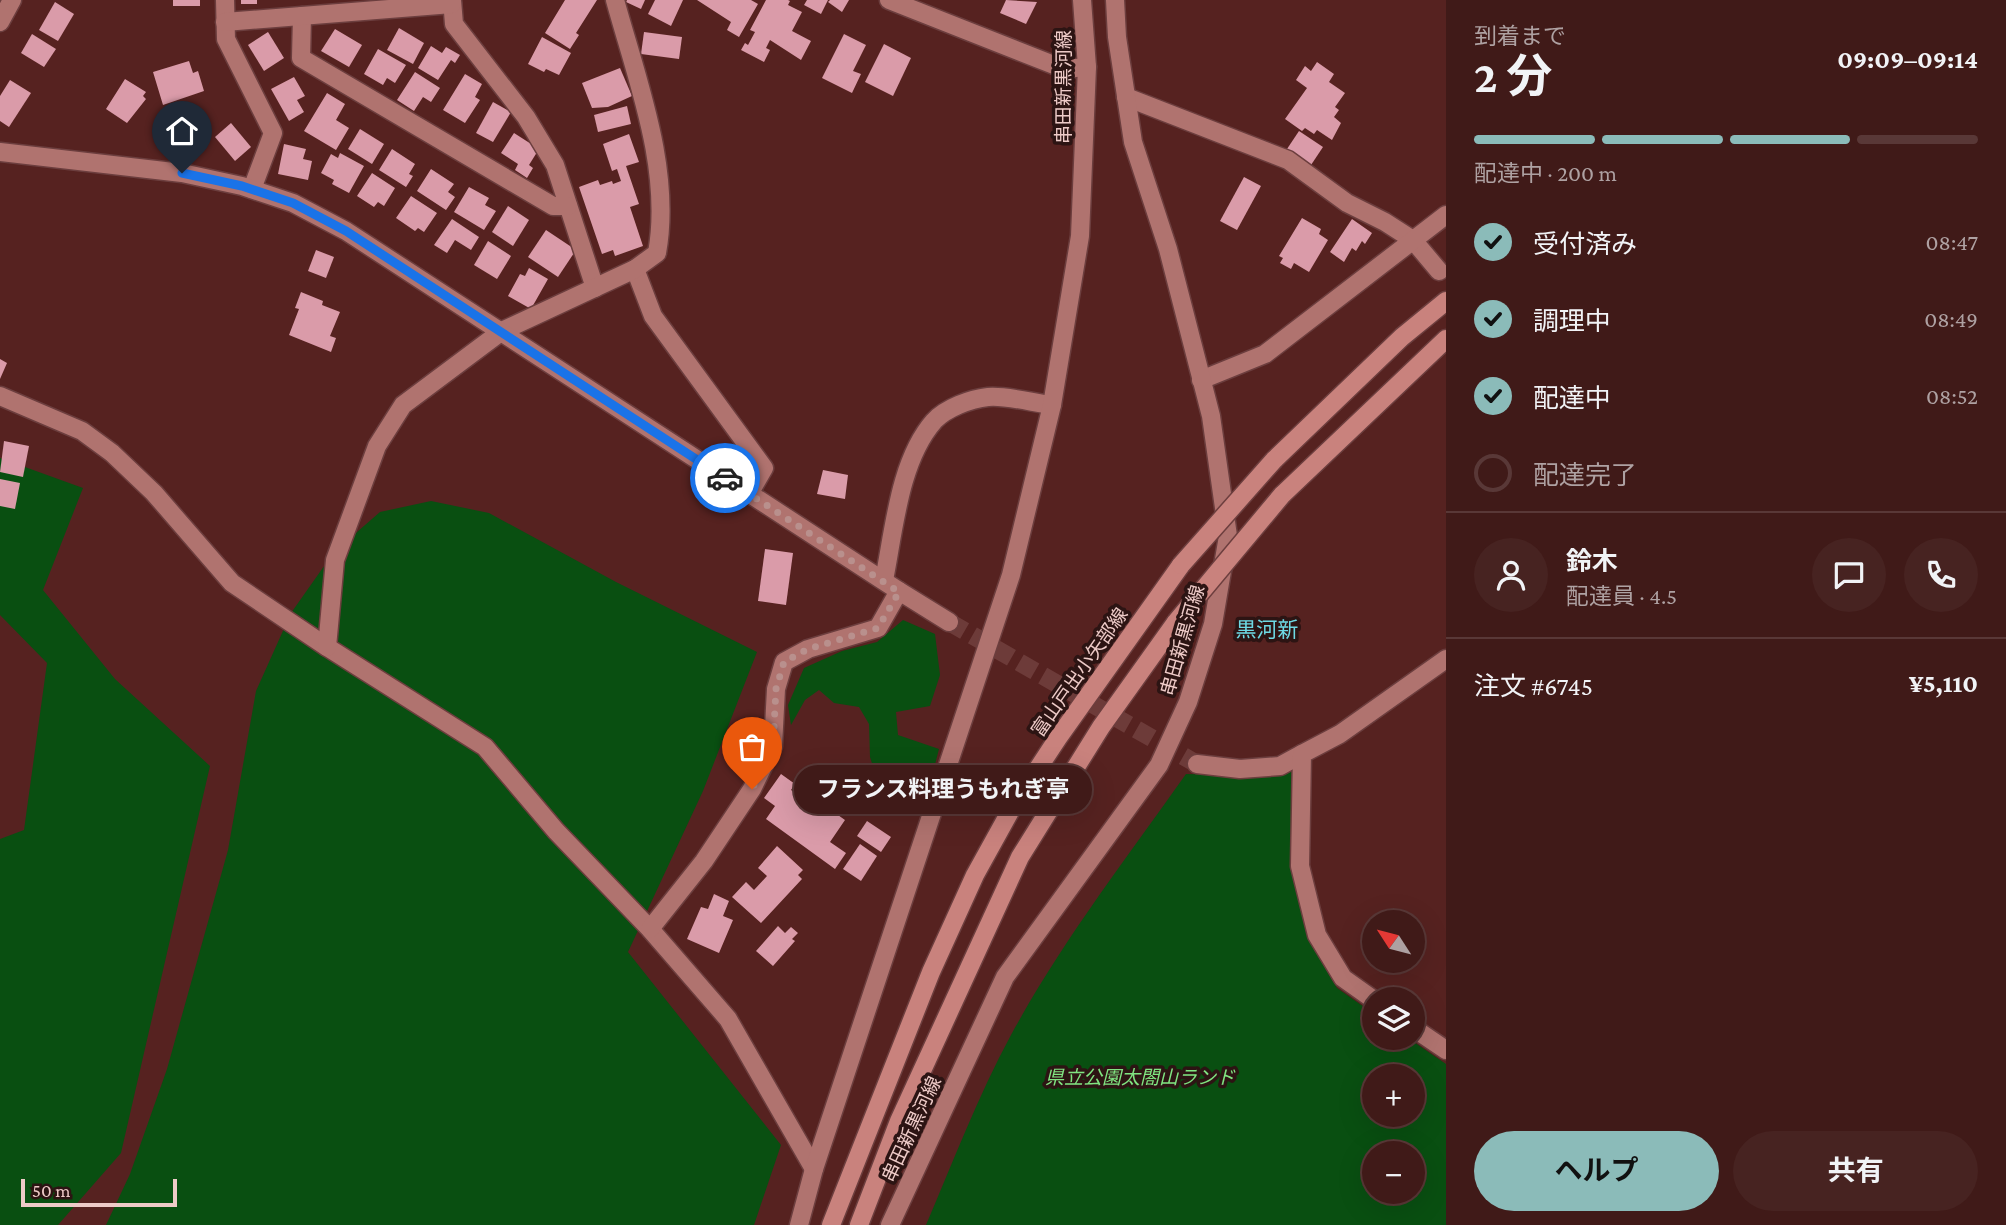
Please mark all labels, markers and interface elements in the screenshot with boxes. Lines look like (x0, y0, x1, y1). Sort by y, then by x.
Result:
text: 到着まで (1474, 23, 1566, 49)
street label: 串田新黒河線 (1053, 30, 1074, 144)
text: 09:09–09:14 (1837, 45, 1978, 74)
text: 2 分 (1474, 51, 1552, 102)
pin (152, 101, 212, 173)
icon: home (163, 112, 201, 150)
text: 配達中 · 200 m (1474, 160, 1617, 186)
icon: check (1474, 223, 1512, 261)
text: 08:47 (1926, 229, 1978, 255)
text: 受付済み (1533, 230, 1637, 259)
icon: check (1474, 300, 1512, 338)
text: 08:49 (1924, 306, 1978, 332)
text: 調理中 (1533, 307, 1611, 336)
icon: check (1474, 377, 1512, 415)
text: 08:52 (1926, 383, 1978, 409)
text: 配達中 (1533, 384, 1611, 413)
courier (690, 443, 760, 513)
icon: car (706, 459, 744, 497)
text: 配達完了 (1533, 461, 1637, 490)
button: person (1474, 538, 1548, 612)
button: chat (1812, 538, 1886, 612)
button: phone (1904, 538, 1978, 612)
text: 鈴木 (1566, 547, 1618, 576)
street label: 串田新黒河線 (1157, 582, 1208, 698)
text: 配達員 · 4.5 (1566, 583, 1677, 609)
street label: 富山戸出小矢部線 (1027, 604, 1132, 741)
district label: 黒河新 (1236, 618, 1299, 642)
text: ¥5,110 (1909, 669, 1978, 698)
text: 注文 #6745 (1474, 672, 1593, 701)
pin (722, 717, 782, 789)
icon: bag (733, 728, 771, 766)
callout: フランス料理うもれぎ亭 (794, 764, 1092, 814)
text: フランス料理うもれぎ亭 (817, 776, 1069, 802)
north arrow (1362, 910, 1424, 973)
map controls (1362, 910, 1425, 1204)
button: layers (1362, 987, 1425, 1050)
button: + (1362, 1064, 1425, 1127)
park label: 県立公園太閤山ランド (1045, 1067, 1236, 1088)
street label: 串田新黒河線 (878, 1073, 945, 1185)
button: ヘルプ (1474, 1131, 1719, 1211)
button: 共有 (1733, 1131, 1978, 1211)
button: − (1362, 1141, 1425, 1204)
scale bar (21, 1176, 177, 1208)
text: 50 m (32, 1180, 71, 1201)

